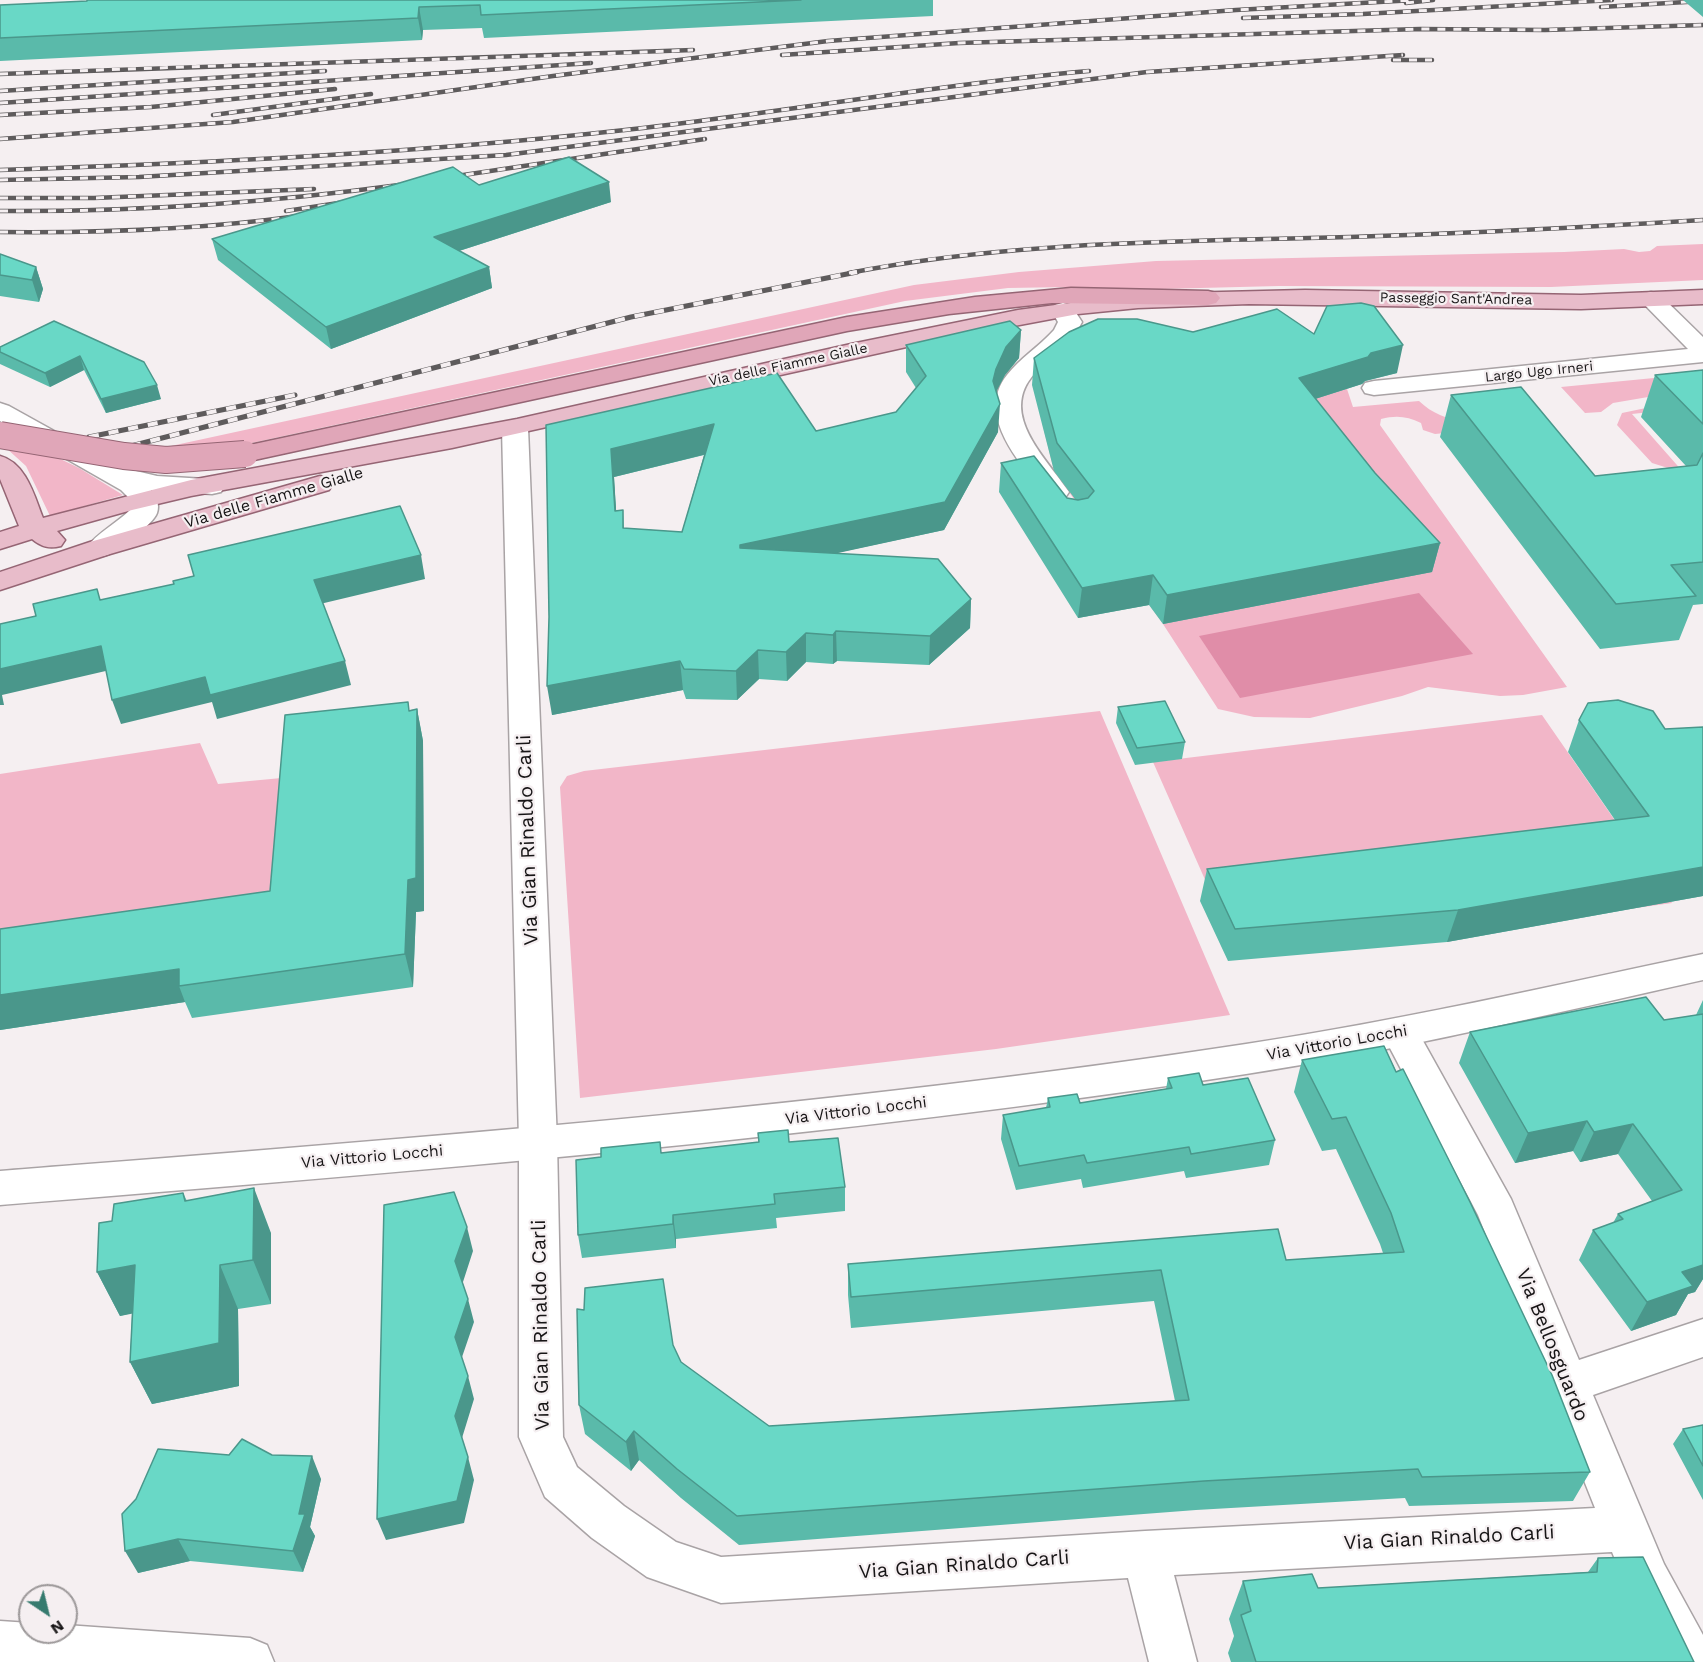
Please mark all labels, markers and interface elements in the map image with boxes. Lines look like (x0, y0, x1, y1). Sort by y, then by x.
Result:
street label: Passeggio Sant'Andrea (1380, 289, 1532, 309)
street label: Via delle Fiamme Gialle (707, 340, 869, 390)
street label: Largo Ugo Irneri (1484, 358, 1594, 386)
street label: Via delle Fiamme Gialle (182, 463, 366, 533)
street label: Via Gian Rinaldo Carli (512, 734, 544, 946)
street label: Via Vittorio Locchi (1265, 1021, 1409, 1065)
street label: Via Vittorio Locchi (784, 1093, 928, 1129)
street label: Via Vittorio Locchi (300, 1141, 444, 1173)
street label: Via Gian Rinaldo Carli (527, 1219, 555, 1431)
street label: Via Bellosguardo (1510, 1265, 1594, 1425)
street label: Via Gian Rinaldo Carli (1343, 1520, 1555, 1556)
street label: Via Gian Rinaldo Carli (858, 1546, 1070, 1584)
north arrow (18, 1584, 78, 1644)
text: N (47, 1616, 68, 1639)

